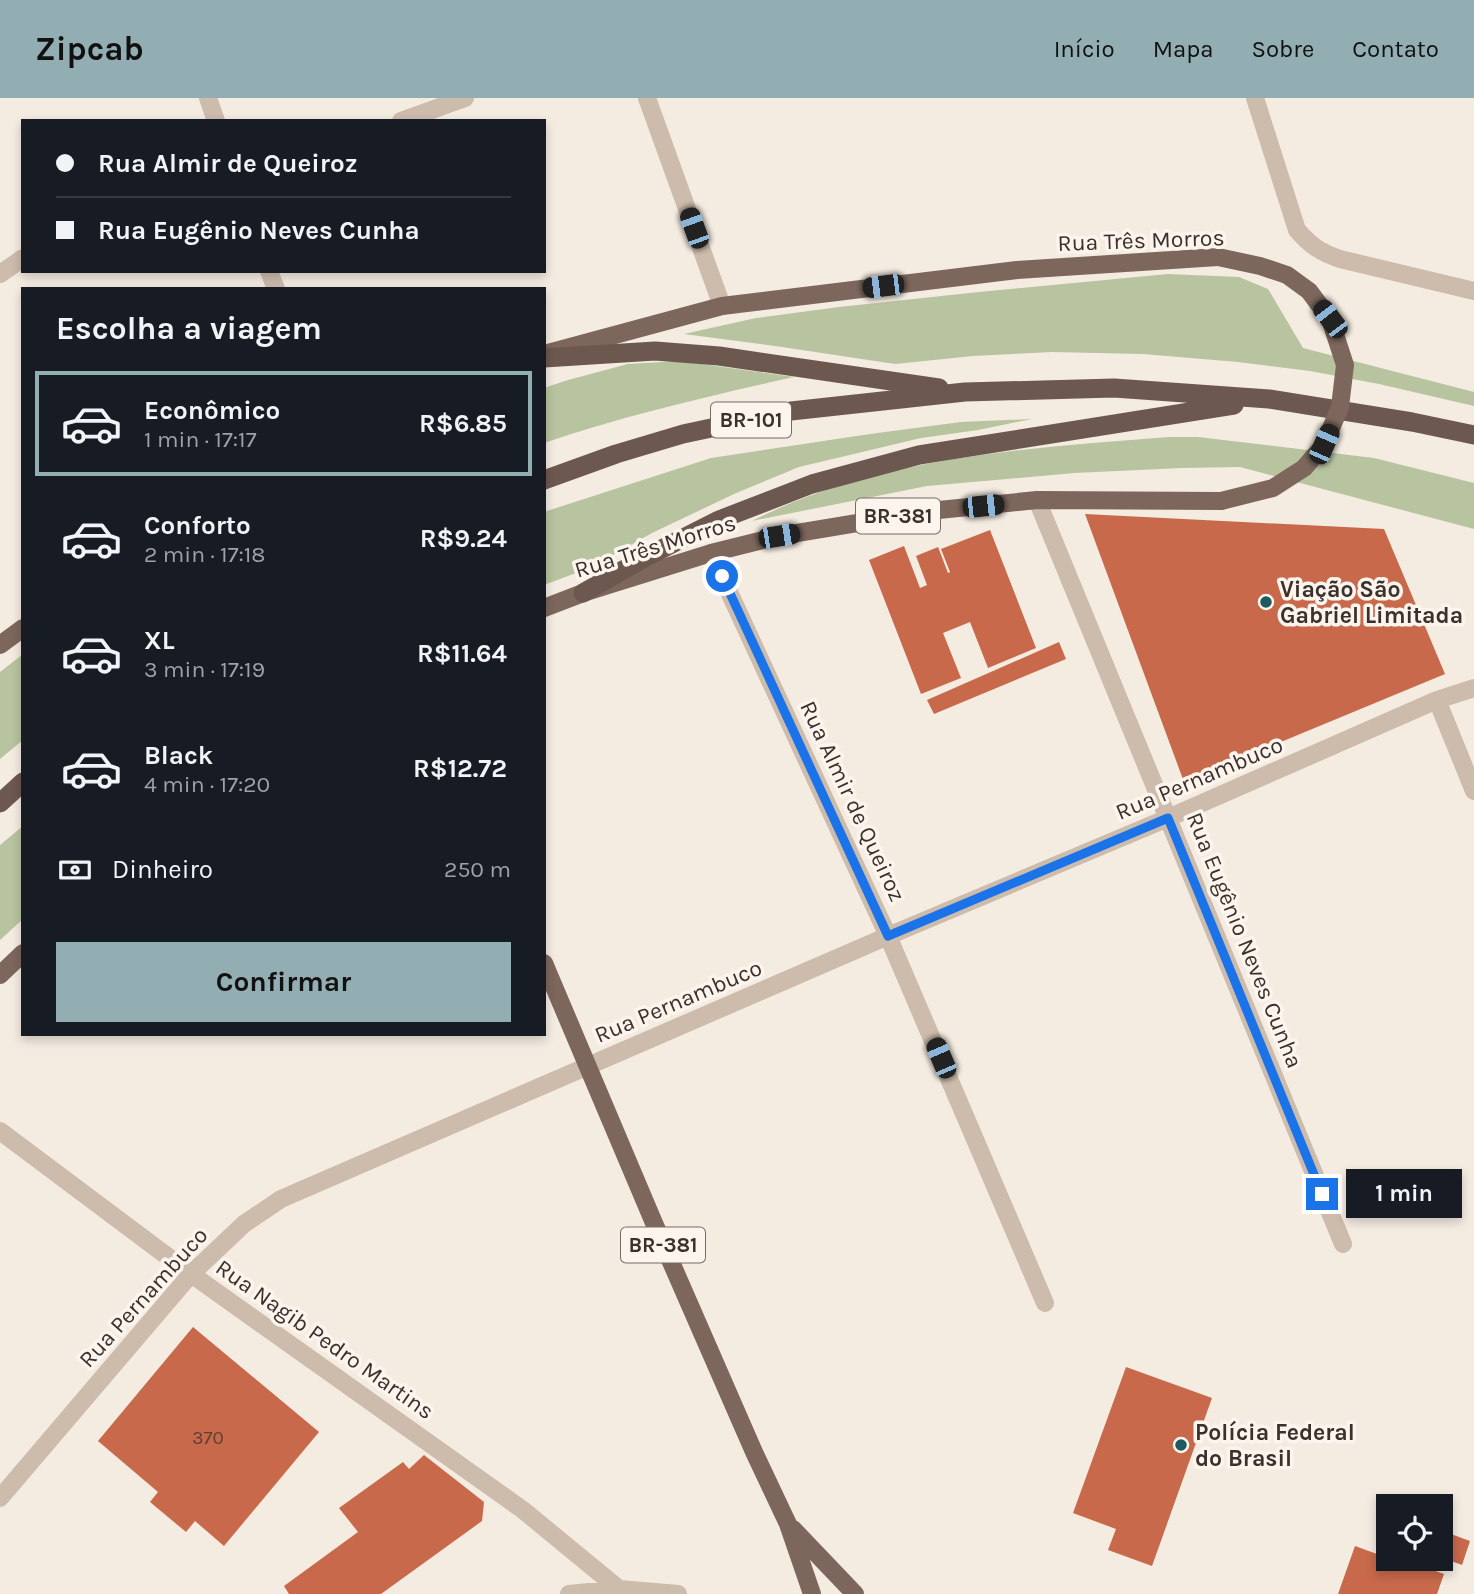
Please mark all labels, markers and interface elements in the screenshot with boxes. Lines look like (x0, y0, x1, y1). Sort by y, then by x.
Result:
text: Zipcab (35, 30, 144, 68)
text: Início (1054, 35, 1115, 63)
text: Mapa (1153, 35, 1213, 63)
text: Sobre (1251, 35, 1314, 63)
text: Contato (1352, 35, 1439, 63)
text: Rua Almir de Queiroz (98, 148, 358, 179)
car (677, 205, 712, 251)
text: Rua Eugênio Neves Cunha (98, 215, 420, 246)
street label: Rua Três Morros (1057, 224, 1225, 257)
car (861, 273, 906, 299)
car (1309, 296, 1352, 342)
text: Escolha a viagem (56, 310, 322, 347)
icon: car (60, 392, 123, 455)
text: Econômico (144, 395, 280, 426)
road number: BR-101 (711, 402, 791, 438)
text: R$6.85 (419, 408, 507, 439)
car (1306, 421, 1343, 467)
text: 1 min · 17:17 (144, 426, 256, 453)
car (962, 493, 1005, 519)
road number: BR-381 (856, 498, 940, 534)
icon: car (60, 507, 123, 570)
street label: Rua Três Morros (571, 509, 739, 584)
text: Conforto (144, 510, 251, 541)
car (757, 522, 802, 550)
text: R$9.24 (420, 523, 507, 554)
text: 2 min · 17:18 (144, 541, 266, 568)
route start (706, 560, 738, 592)
place label: Viação São Gabriel Limitada (1280, 576, 1463, 629)
marker: Viação São Gabriel Limitada (1258, 594, 1274, 610)
icon: car (60, 622, 123, 685)
text: XL (144, 625, 175, 656)
text: R$11.64 (417, 638, 507, 669)
text: 3 min · 17:19 (144, 656, 265, 683)
street label: Rua Almir de Queiroz (794, 697, 911, 906)
street label: Rua Pernambuco (1112, 731, 1287, 826)
icon: car (60, 737, 123, 800)
text: Black (144, 740, 213, 771)
text: R$12.72 (413, 753, 507, 784)
text: 4 min · 17:20 (144, 771, 270, 798)
street label: Rua Eugênio Neves Cunha (1181, 808, 1308, 1072)
icon: cash (56, 851, 94, 889)
text: Dinheiro (112, 854, 213, 885)
text: 250 m (444, 856, 511, 883)
button: Confirmar (56, 942, 511, 1022)
street label: Rua Pernambuco (591, 954, 766, 1049)
car (924, 1035, 959, 1081)
callout: 1 min (1346, 1170, 1462, 1218)
route end (1306, 1178, 1338, 1210)
text: 1 min (1375, 1180, 1433, 1207)
street label: Rua Pernambuco (73, 1222, 213, 1373)
road number: BR-381 (621, 1228, 705, 1262)
street label: Rua Nagib Pedro Martins (211, 1254, 439, 1425)
place label: Polícia Federal do Brasil (1195, 1419, 1355, 1472)
house number: 370 (192, 1427, 224, 1449)
marker: Polícia Federal do Brasil (1173, 1437, 1189, 1453)
map controls (1376, 1494, 1453, 1571)
button: locate (1376, 1494, 1453, 1571)

